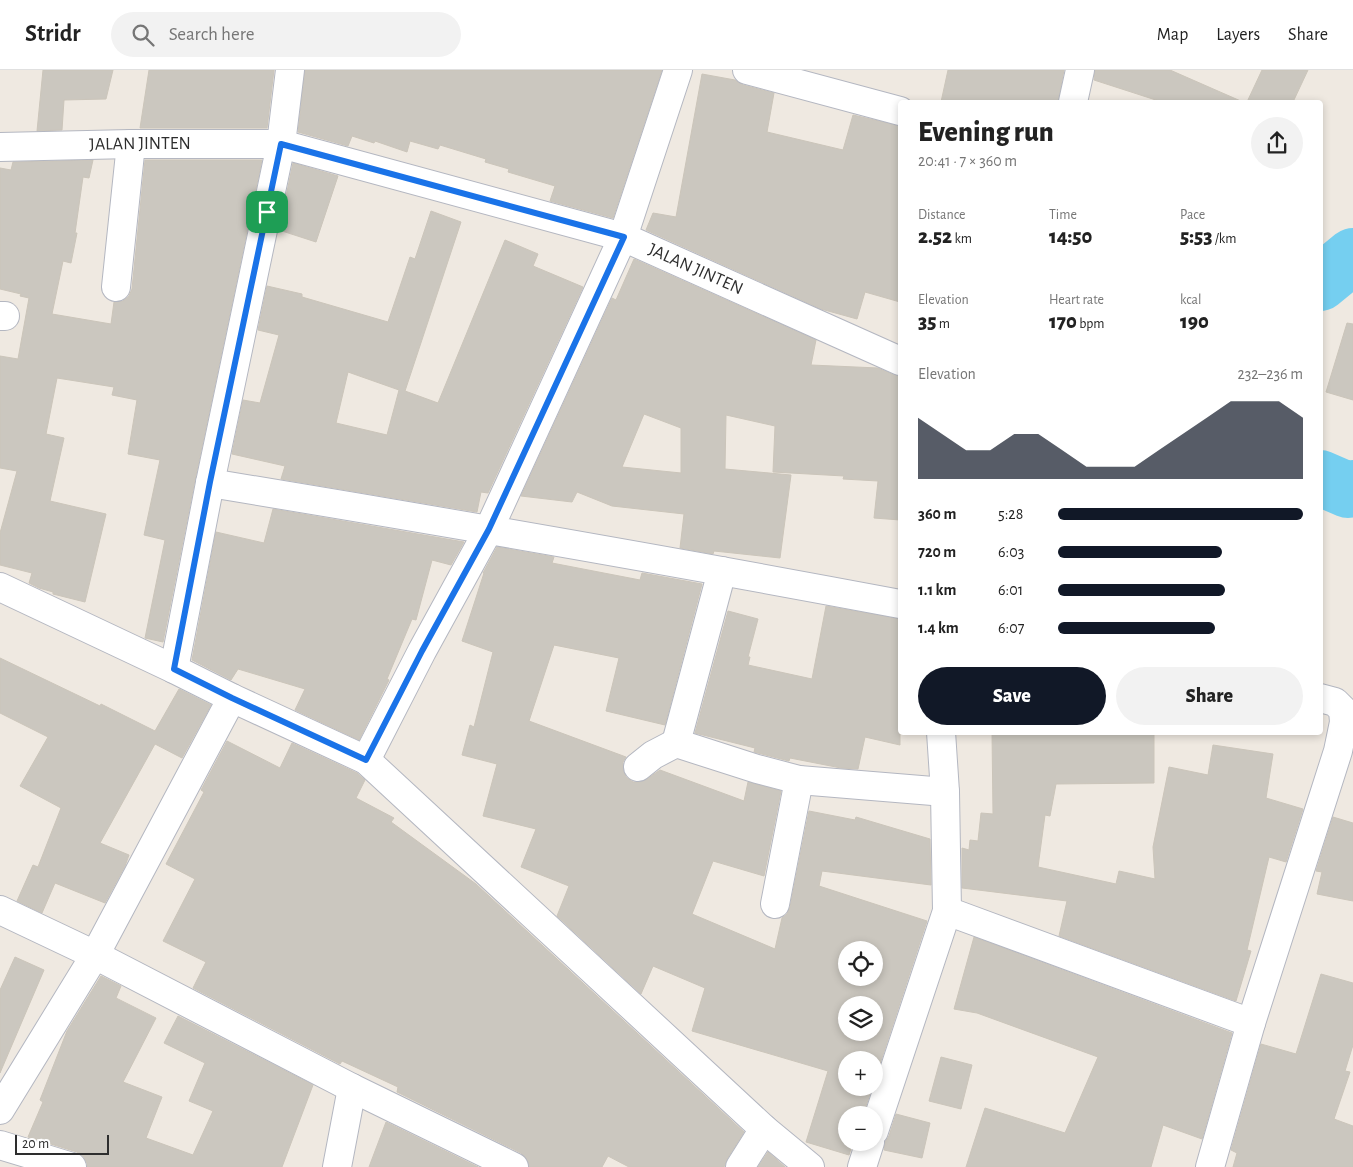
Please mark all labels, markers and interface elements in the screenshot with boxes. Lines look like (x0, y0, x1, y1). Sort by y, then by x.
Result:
search box (111, 12, 461, 57)
icon: search (129, 21, 157, 49)
text: Stridr (25, 22, 81, 46)
text: Search here (169, 25, 255, 44)
text: Map (1157, 26, 1188, 44)
text: Layers (1216, 26, 1260, 44)
text: Share (1288, 26, 1328, 44)
button: share (1251, 117, 1303, 169)
text: Evening run (918, 119, 1054, 147)
street label: JALAN JINTEN (89, 135, 191, 154)
text: 20:41 · 7 × 360 m (918, 153, 1017, 169)
pin (246, 191, 288, 233)
icon: arrive (253, 198, 281, 226)
text: Distance (918, 208, 965, 222)
text: Time (1049, 208, 1077, 222)
text: Pace (1180, 208, 1205, 222)
text: 2.52 (918, 226, 952, 247)
text: 14:50 (1049, 226, 1092, 247)
text: 5:53 (1180, 226, 1212, 247)
text: km (952, 232, 972, 246)
text: /km (1212, 232, 1236, 246)
street label: JALAN JINTEN (646, 241, 746, 298)
text: Elevation (918, 293, 969, 307)
text: Heart rate (1049, 293, 1104, 307)
text: kcal (1180, 293, 1201, 307)
text: 35 (918, 311, 936, 332)
text: 170 (1049, 311, 1077, 332)
text: 190 (1180, 311, 1209, 332)
text: m (936, 317, 950, 331)
text: bpm (1077, 317, 1105, 331)
text: Elevation (918, 366, 976, 382)
text: 232–236 m (1237, 366, 1303, 382)
text: 360 m (918, 506, 956, 522)
text: 5:28 (998, 506, 1023, 522)
text: 720 m (918, 544, 956, 560)
text: 6:03 (998, 544, 1024, 560)
text: 1.1 km (918, 582, 956, 598)
text: 6:01 (998, 582, 1023, 598)
text: 1.4 km (918, 620, 959, 636)
text: 6:07 (998, 620, 1024, 636)
button: Save (918, 667, 1106, 725)
button: Share (1116, 667, 1303, 725)
map controls (838, 941, 883, 1151)
button: locate (838, 941, 883, 986)
button: layers (838, 996, 883, 1041)
button: + (838, 1051, 883, 1096)
button: − (838, 1106, 883, 1151)
scale bar (15, 1132, 109, 1155)
text: 20 m (22, 1137, 49, 1151)

